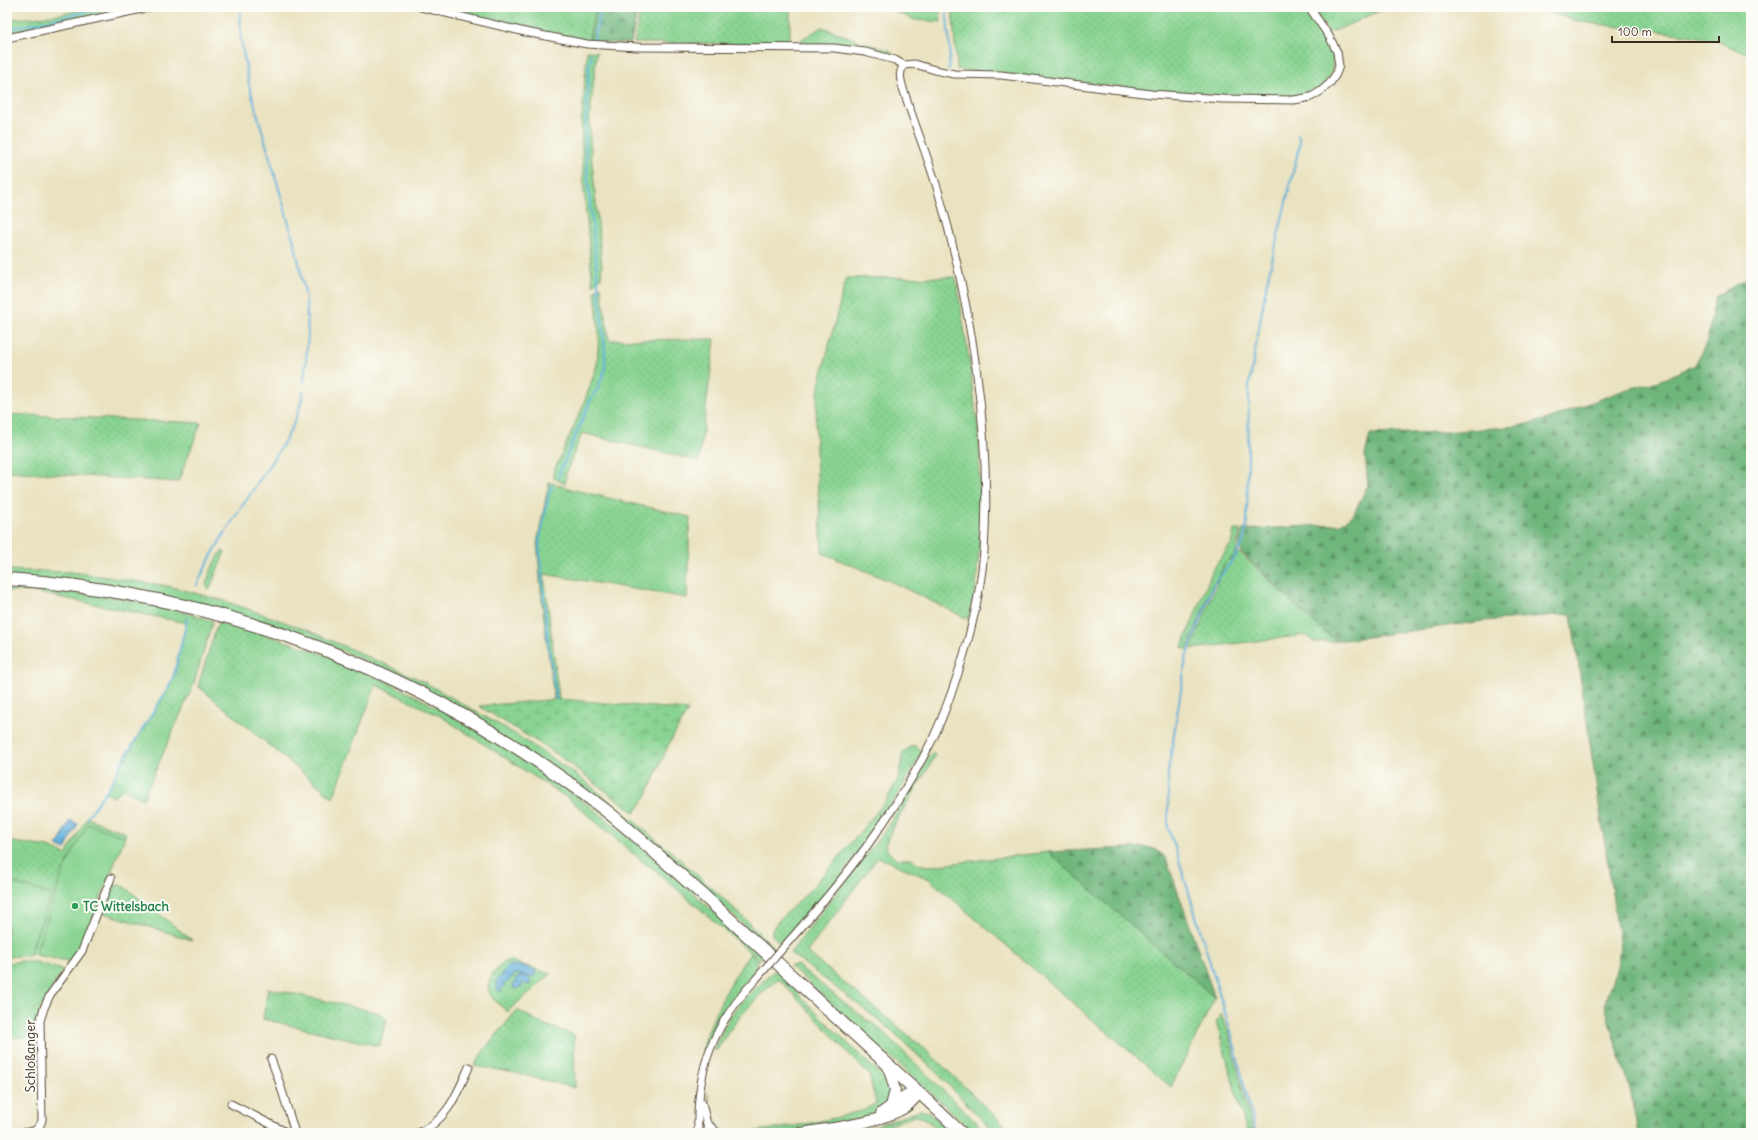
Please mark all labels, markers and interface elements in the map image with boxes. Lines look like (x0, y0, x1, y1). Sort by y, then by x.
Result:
scale bar (1612, 18, 1719, 44)
text: 100 m (1618, 24, 1652, 39)
place label: TC Wittelsbach (83, 898, 169, 915)
marker: TC Wittelsbach (70, 901, 80, 911)
street label: Schloßanger (22, 1019, 39, 1093)

